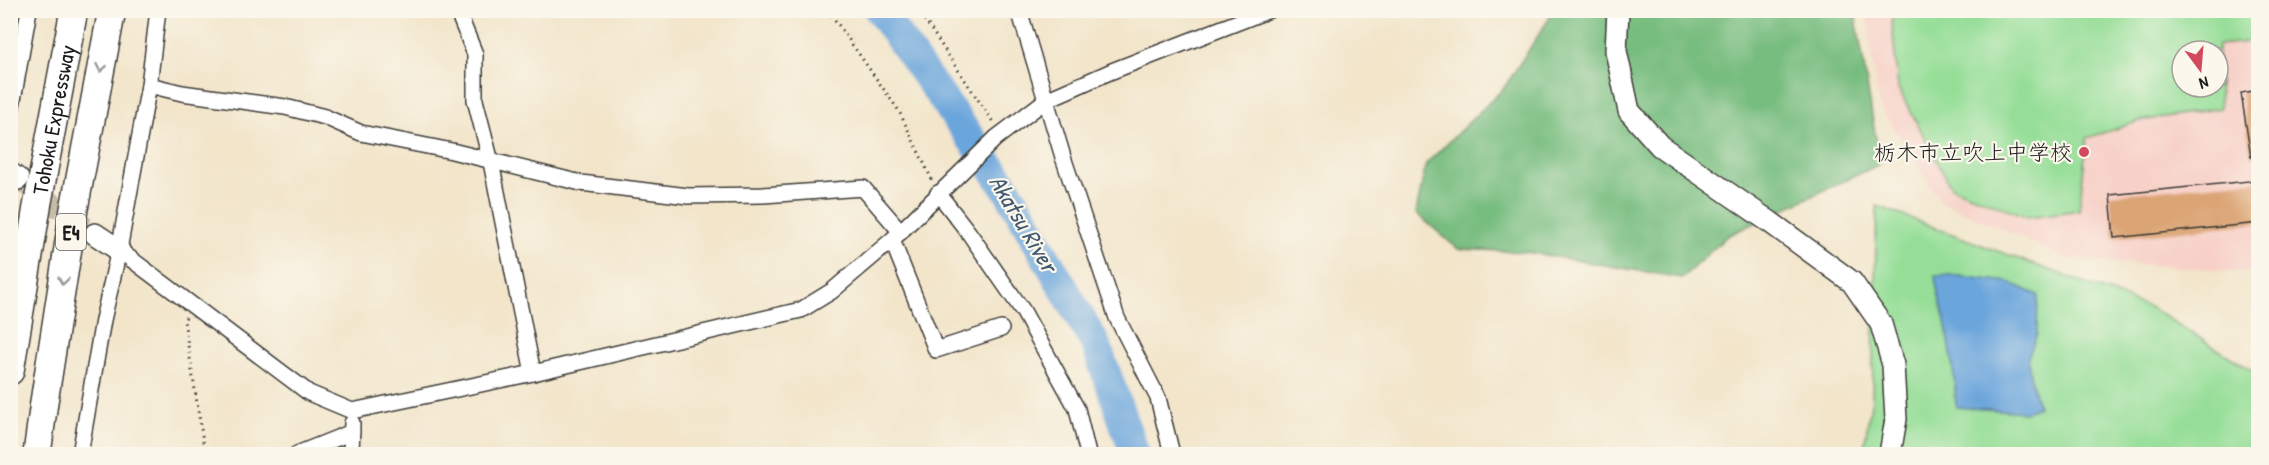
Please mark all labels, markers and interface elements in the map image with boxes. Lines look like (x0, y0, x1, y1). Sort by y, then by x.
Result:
north arrow (2170, 39, 2230, 99)
street label: Tohoku Expressway (25, 42, 82, 197)
one-way arrow (95, 63, 108, 73)
text: N (2197, 72, 2211, 95)
place label: 栃木市立吹上中学校 (1874, 137, 2072, 167)
marker: 栃木市立吹上中学校 (2077, 145, 2091, 159)
water label: Akatsu River (982, 168, 1067, 280)
road number: E4 (56, 214, 86, 250)
one-way arrow (57, 275, 70, 285)

